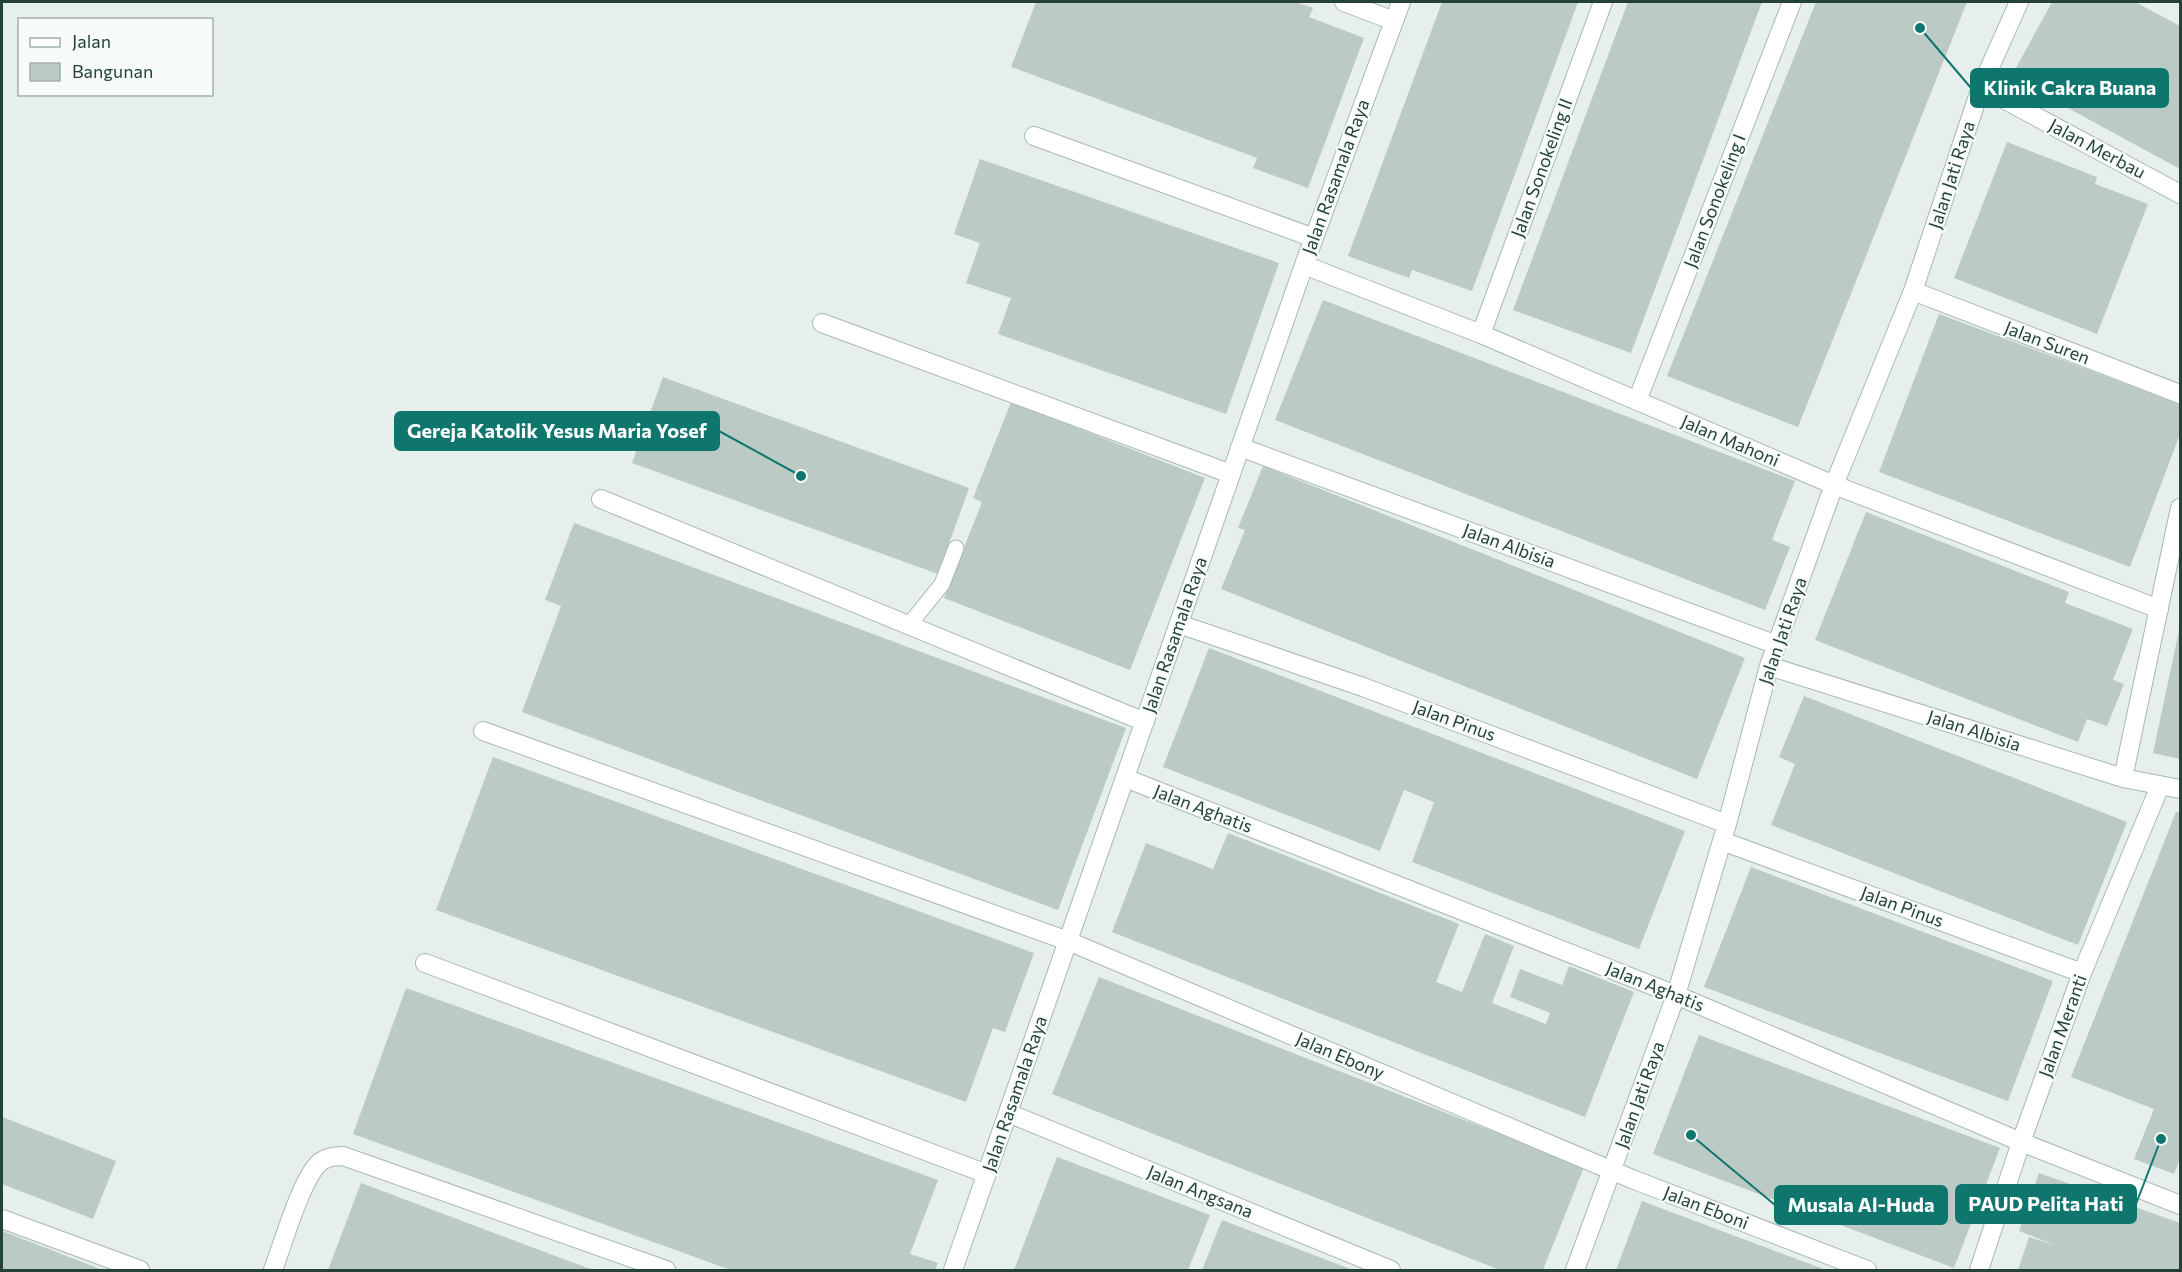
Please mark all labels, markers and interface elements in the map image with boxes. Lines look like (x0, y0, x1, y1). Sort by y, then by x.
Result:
legend (18, 18, 213, 96)
text: Jalan (72, 30, 111, 52)
text: Bangunan (72, 60, 153, 82)
callout: Klinik Cakra Buana (1971, 69, 2168, 107)
text: Klinik Cakra Buana (1984, 75, 2156, 99)
street label: Jalan Sonokeling II (1506, 95, 1576, 240)
street label: Jalan Rasamala Raya (1297, 96, 1373, 257)
street label: Jalan Merbau (2045, 113, 2150, 183)
street label: Jalan Jati Raya (1923, 118, 1979, 231)
street label: Jalan Sonokeling I (1678, 131, 1750, 271)
street label: Jalan Suren (2002, 316, 2093, 368)
street label: Jalan Mahoni (1678, 409, 1783, 471)
callout: Gereja Katolik Yesus Maria Yosef (395, 412, 719, 450)
text: Gereja Katolik Yesus Maria Yosef (407, 418, 708, 442)
street label: Jalan Albisia (1460, 518, 1559, 572)
street label: Jalan Rasamala Raya (1137, 554, 1211, 716)
street label: Jalan Jati Raya (1753, 574, 1811, 687)
street label: Jalan Pinus (1410, 695, 1499, 745)
street label: Jalan Albisia (1925, 705, 2024, 755)
street label: Jalan Aghatis (1151, 779, 1256, 837)
street label: Jalan Pinus (1858, 881, 1947, 931)
street label: Jalan Aghatis (1603, 956, 1708, 1016)
street label: Jalan Meranti (2033, 971, 2091, 1080)
street label: Jalan Rasamala Raya (977, 1013, 1051, 1175)
street label: Jalan Ebony (1293, 1027, 1388, 1084)
street label: Jalan Jati Raya (1610, 1038, 1669, 1151)
street label: Jalan Angsana (1144, 1160, 1257, 1222)
street label: Jalan Eboni (1661, 1181, 1752, 1233)
callout: PAUD Pelita Hati (1956, 1185, 2136, 1223)
callout: Musala Al-Huda (1775, 1186, 1947, 1224)
text: PAUD Pelita Hati (1968, 1191, 2124, 1215)
text: Musala Al-Huda (1787, 1192, 1935, 1216)

